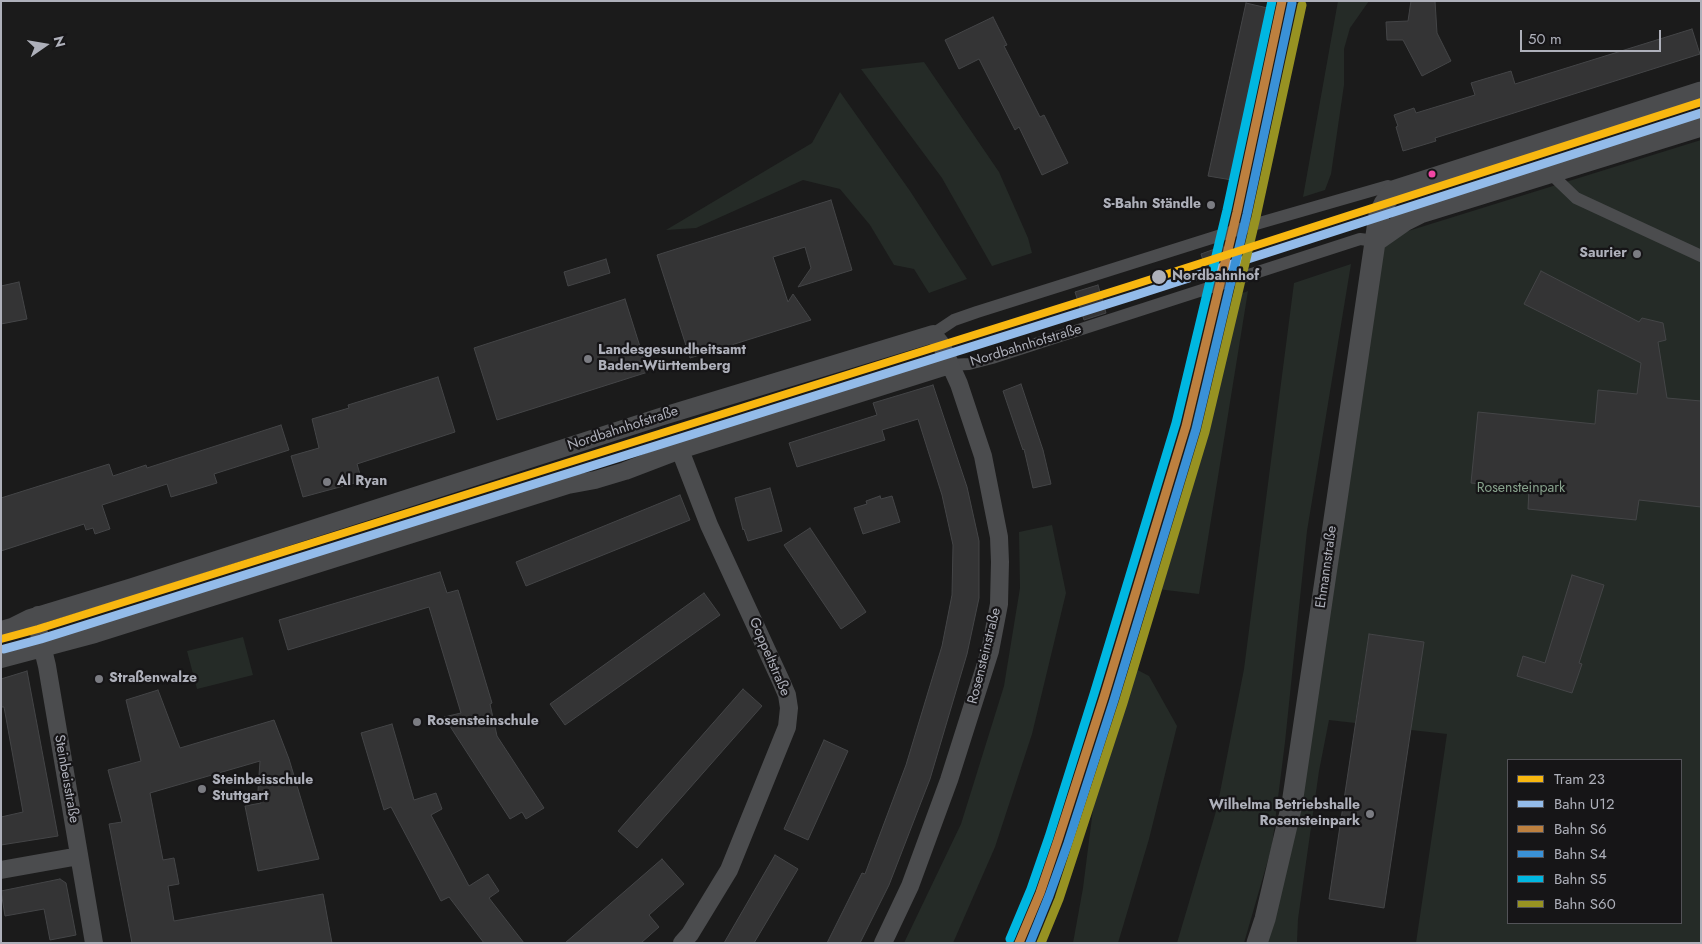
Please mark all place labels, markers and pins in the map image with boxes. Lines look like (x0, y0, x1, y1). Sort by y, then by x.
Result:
unlabelled marker (1427, 169, 1437, 179)
place label: S-Bahn Ständle (1103, 197, 1201, 213)
marker: S-Bahn Ständle (1205, 199, 1217, 211)
place label: Saurier (1579, 246, 1627, 262)
marker: Saurier (1631, 248, 1643, 260)
marker: Nordbahnhof (1150, 268, 1168, 286)
place label: Nordbahnhof (1172, 269, 1259, 285)
place label: Landesgesundheitsamt Baden-Württemberg (598, 343, 746, 376)
marker: Landesgesundheitsamt Baden-Württemberg (582, 353, 594, 365)
place label: Al Ryan (337, 474, 387, 490)
marker: Al Ryan (321, 476, 333, 488)
place label: Straßenwalze (109, 671, 197, 687)
marker: Straßenwalze (93, 673, 105, 685)
place label: Rosensteinschule (427, 714, 539, 730)
marker: Rosensteinschule (411, 716, 423, 728)
place label: Steinbeisschule Stuttgart (212, 773, 313, 806)
marker: Steinbeisschule Stuttgart (196, 783, 208, 795)
place label: Wilhelma Betriebshalle Rosensteinpark (1209, 798, 1360, 830)
marker: Wilhelma Betriebshalle Rosensteinpark (1364, 808, 1376, 820)

